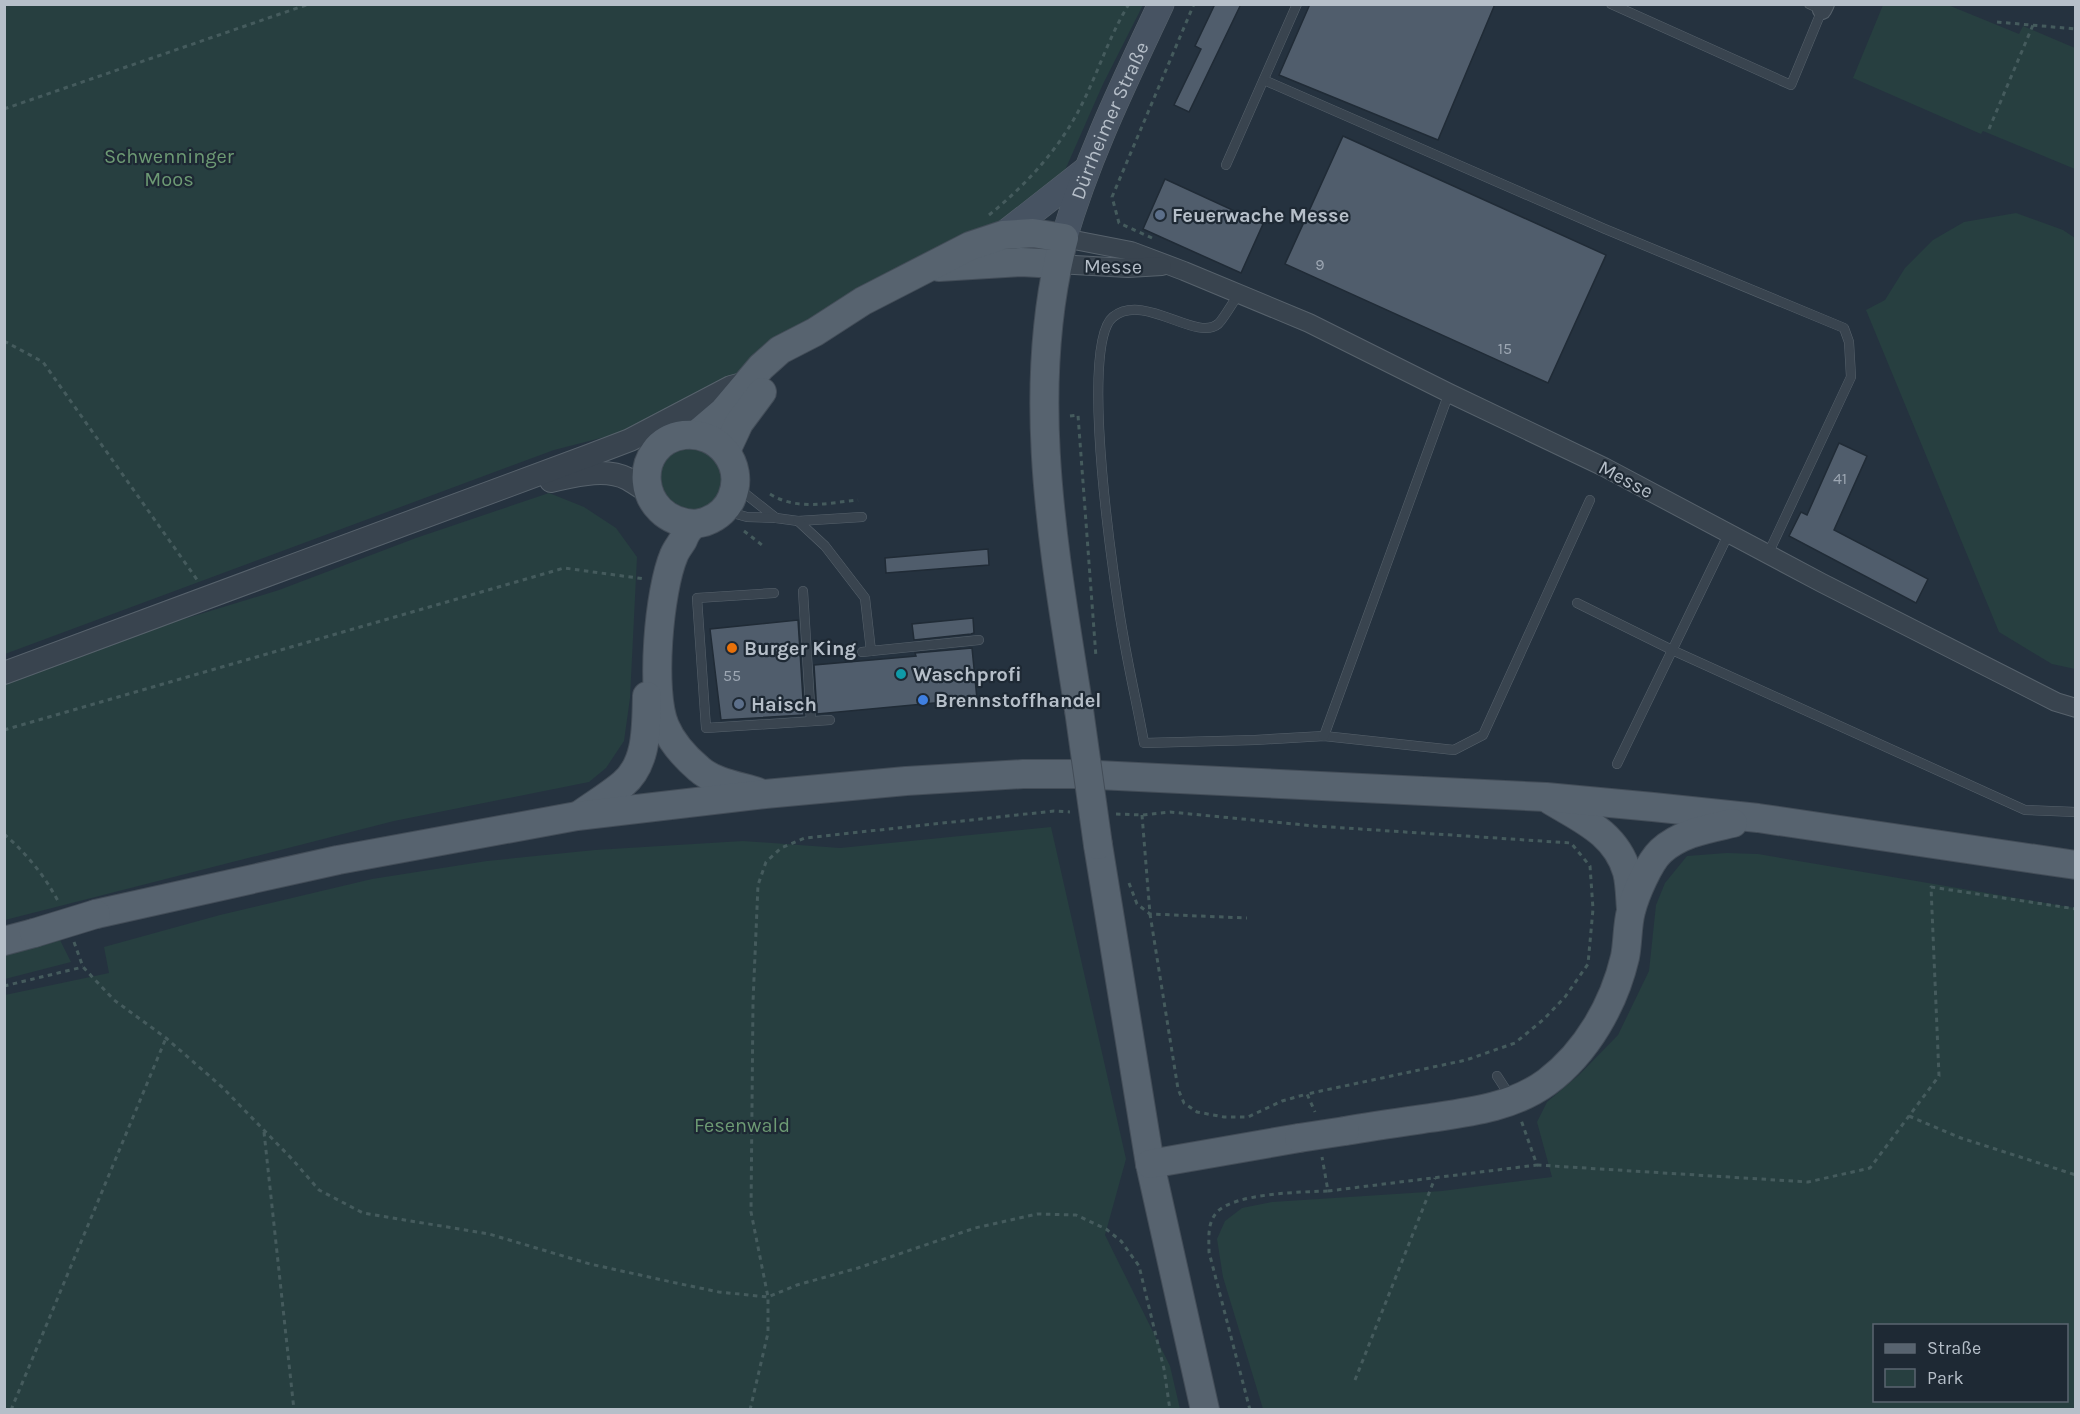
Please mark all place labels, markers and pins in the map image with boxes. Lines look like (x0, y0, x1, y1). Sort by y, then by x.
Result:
place label: Feuerwache Messe (1172, 204, 1349, 227)
marker: Feuerwache Messe (1153, 208, 1167, 222)
place label: Burger King (744, 637, 856, 660)
marker: Burger King (725, 641, 739, 655)
place label: Waschprofi (913, 663, 1022, 686)
marker: Waschprofi (894, 667, 908, 681)
place label: Brennstoffhandel (935, 689, 1101, 712)
place label: Haisch (751, 693, 817, 716)
marker: Brennstoffhandel (916, 693, 930, 707)
marker: Haisch (732, 697, 746, 711)

